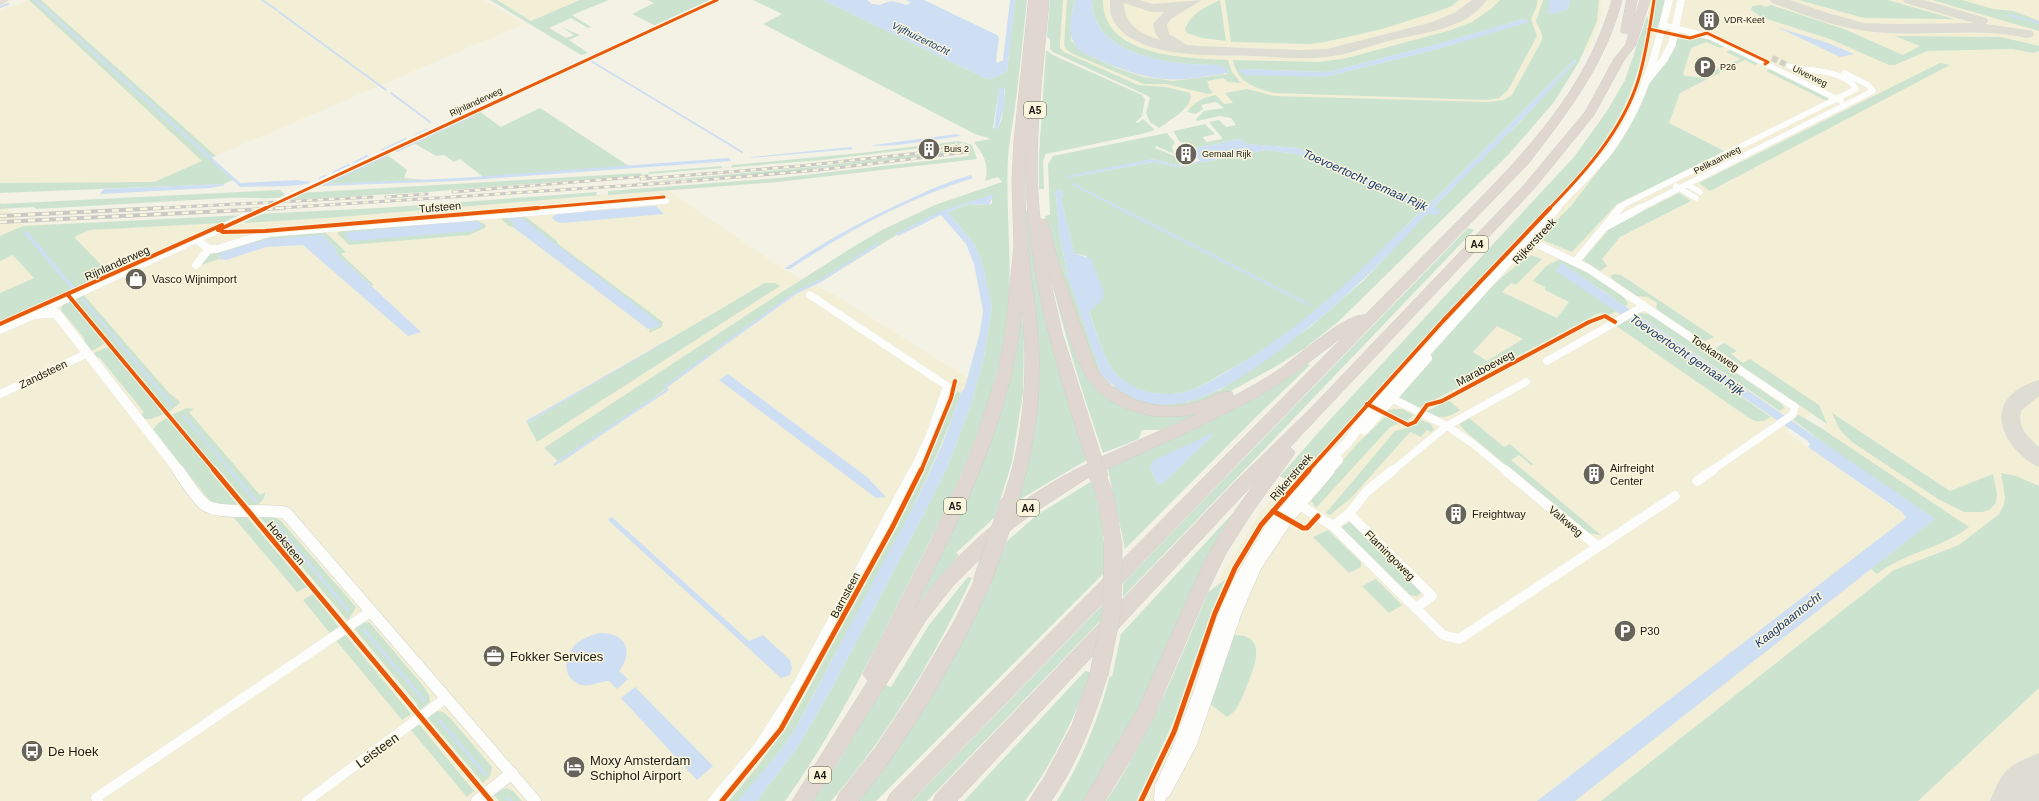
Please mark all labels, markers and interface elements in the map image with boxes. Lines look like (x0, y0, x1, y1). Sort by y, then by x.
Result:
building icon: VDR-Keet (1696, 7, 1722, 33)
place label: VDR-Keet (1724, 15, 1765, 25)
water label: Vijfhuizertocht (890, 20, 952, 58)
parking icon: P26 (1692, 54, 1718, 80)
place label: P26 (1720, 62, 1736, 72)
street label: Uiverweg (1791, 63, 1829, 89)
street label: Rijnlanderweg (448, 85, 504, 119)
road number: A5 (1024, 102, 1046, 118)
building icon: Buis 2 (916, 136, 942, 162)
building icon: Gemaal Rijk (1173, 141, 1199, 167)
place label: Buis 2 (944, 144, 969, 154)
street label: Pelikaanweg (1692, 144, 1742, 176)
water label: Toevoertocht gemaal Rijk (1301, 146, 1430, 214)
place label: Gemaal Rijk (1202, 149, 1252, 159)
street label: Tufsteen (418, 199, 462, 215)
street label: Rijkerstreek (1510, 215, 1559, 266)
road number: A4 (1466, 236, 1488, 252)
street label: Rijnlanderweg (83, 243, 151, 283)
shop icon: Vasco Wijnimport (123, 266, 149, 292)
place label: Vasco Wijnimport (152, 273, 237, 285)
water label: Toevoertocht gemaal Rijk (1627, 311, 1748, 399)
street label: Toekanweg (1689, 332, 1741, 374)
street label: Maraboeweg (1454, 348, 1516, 388)
street label: Zandsteen (17, 357, 69, 391)
street label: Rijkerstreek (1267, 451, 1315, 503)
building icon: Airfreight Center (1581, 461, 1607, 487)
place label: Airfreight Center (1610, 462, 1654, 487)
road number: A5 (944, 498, 966, 514)
road number: A4 (1017, 500, 1039, 516)
building icon: Freightway (1443, 501, 1469, 527)
street label: Valkweg (1547, 503, 1585, 539)
place label: Freightway (1472, 508, 1526, 520)
street label: Hoeksteen (265, 519, 307, 567)
street label: Flamingoweg (1363, 528, 1417, 582)
street label: Barnsteen (828, 570, 862, 620)
water label: Kaagbaantocht (1752, 589, 1825, 650)
parking icon: P30 (1612, 618, 1638, 644)
place label: P30 (1640, 625, 1660, 637)
office icon: Fokker Services (481, 643, 507, 669)
place label: Fokker Services (510, 649, 604, 664)
street label: Leisteen (353, 730, 402, 771)
bus stop icon: De Hoek (19, 738, 45, 764)
place label: De Hoek (48, 744, 99, 759)
place label: Moxy Amsterdam Schiphol Airport (590, 753, 690, 783)
hotel icon: Moxy Amsterdam Schiphol Airport (561, 754, 587, 780)
road number: A4 (809, 767, 831, 783)

